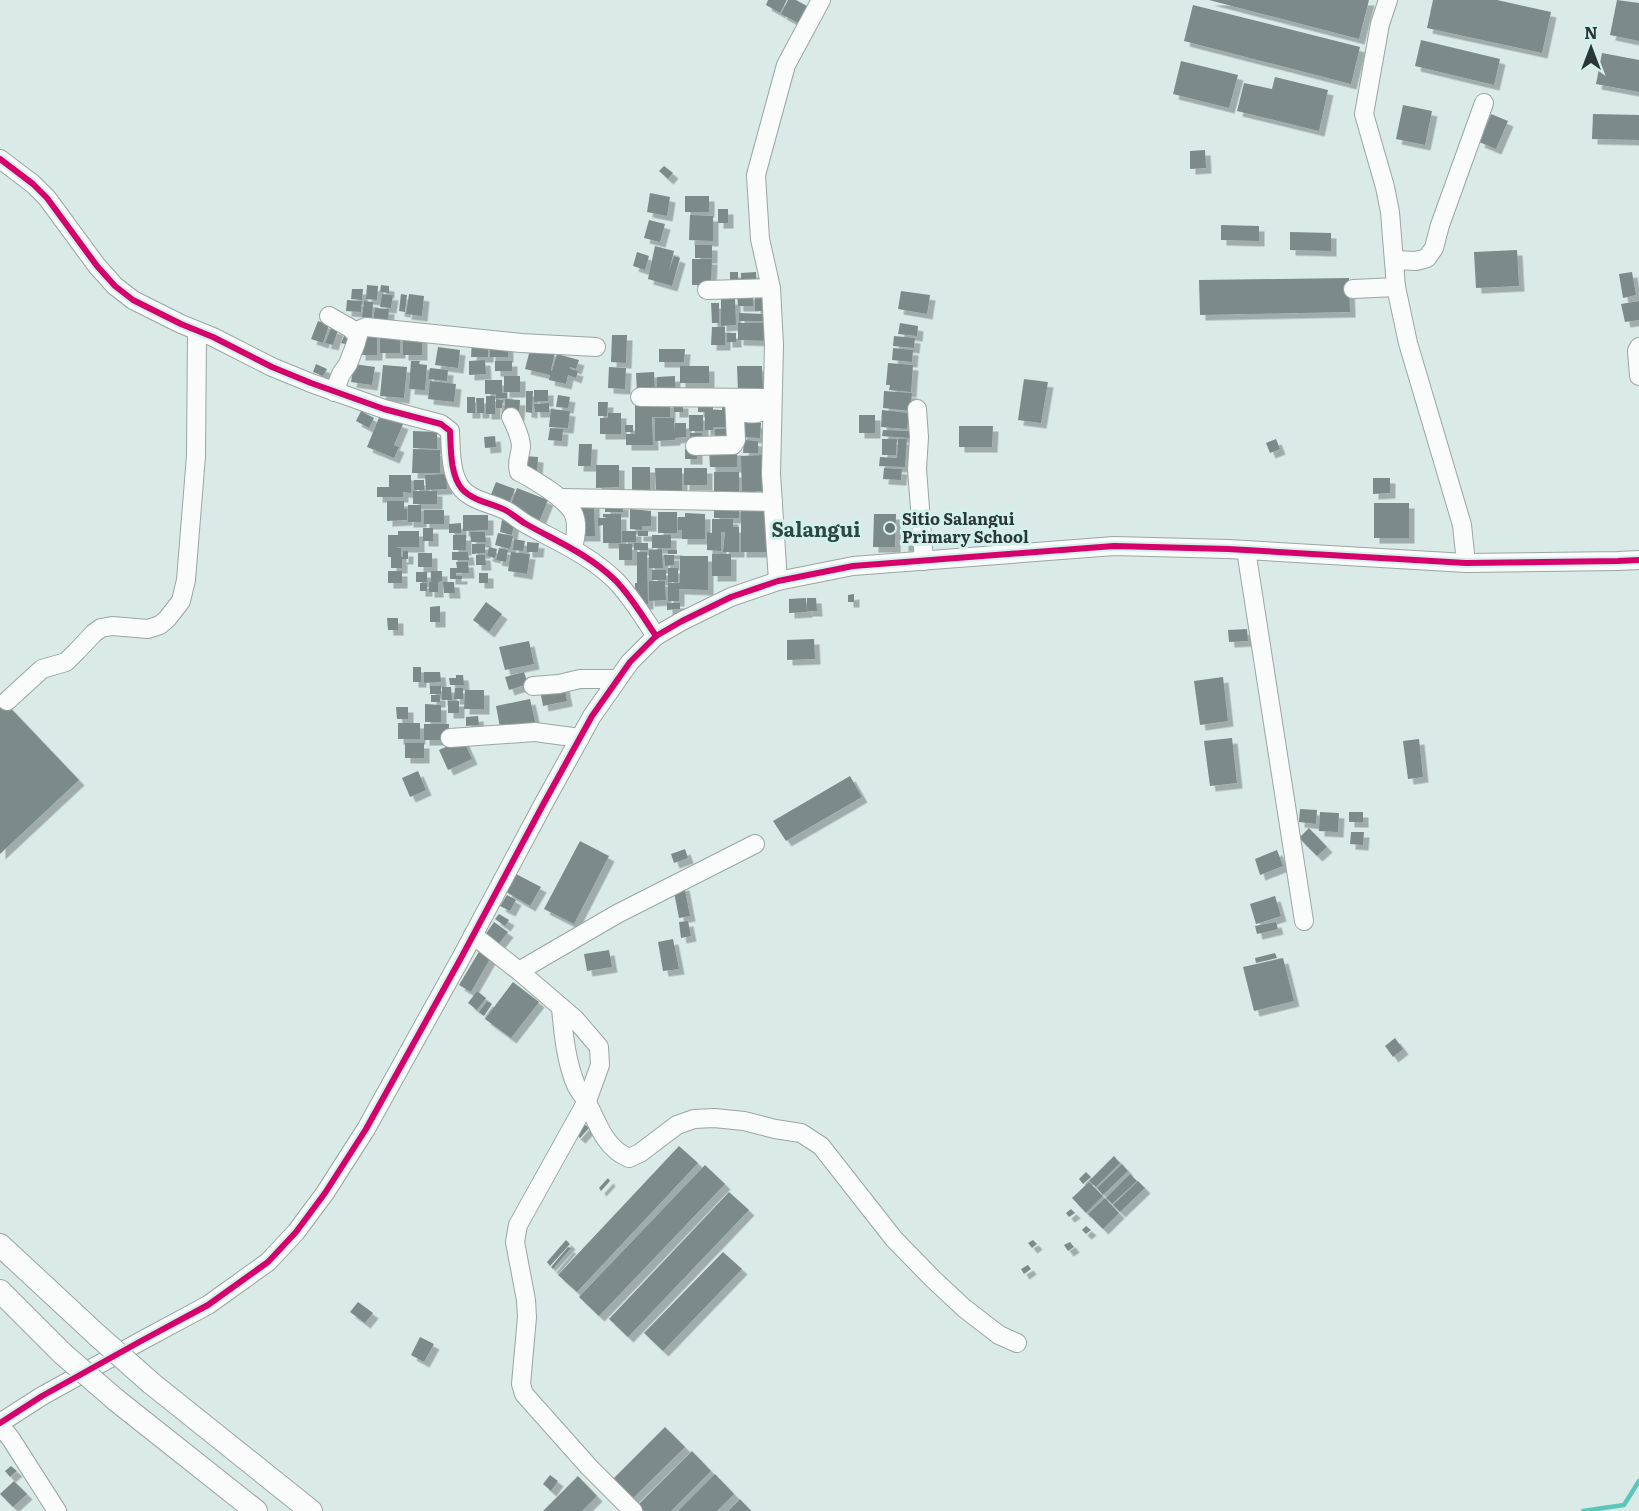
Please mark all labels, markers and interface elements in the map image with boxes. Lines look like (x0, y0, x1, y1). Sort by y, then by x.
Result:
north arrow (1561, 18, 1621, 78)
text: N (1584, 20, 1598, 44)
place label: Sitio Salangui Primary School (902, 506, 1029, 548)
district label: Salangui (771, 513, 861, 543)
marker: Sitio Salangui Primary School (883, 521, 897, 535)

